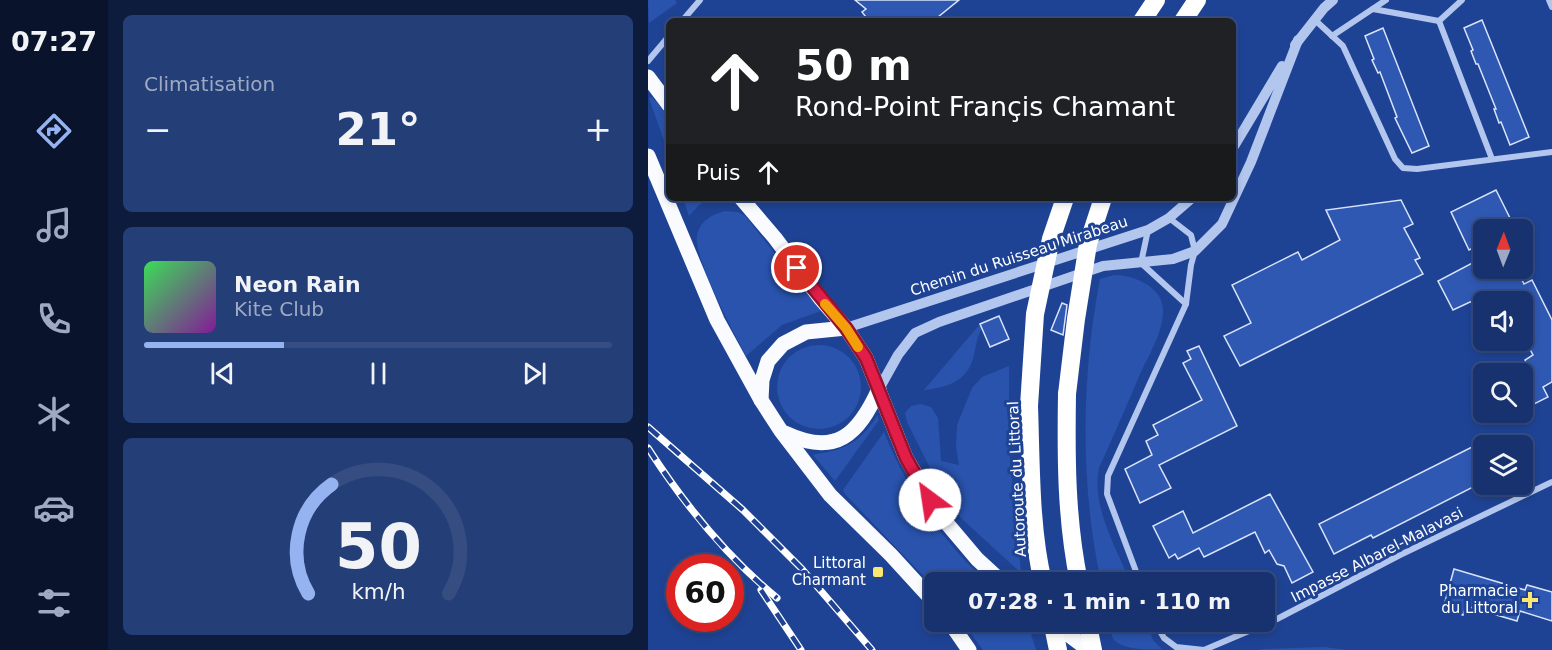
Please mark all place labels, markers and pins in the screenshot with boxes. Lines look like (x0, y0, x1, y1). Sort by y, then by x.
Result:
pin (771, 242, 822, 293)
place label: Littoral Charmant (792, 554, 866, 589)
marker: Littoral Charmant (871, 565, 885, 579)
place label: Pharmacie du Littoral (1439, 582, 1518, 617)
marker: Pharmacie du Littoral (1523, 593, 1537, 607)

